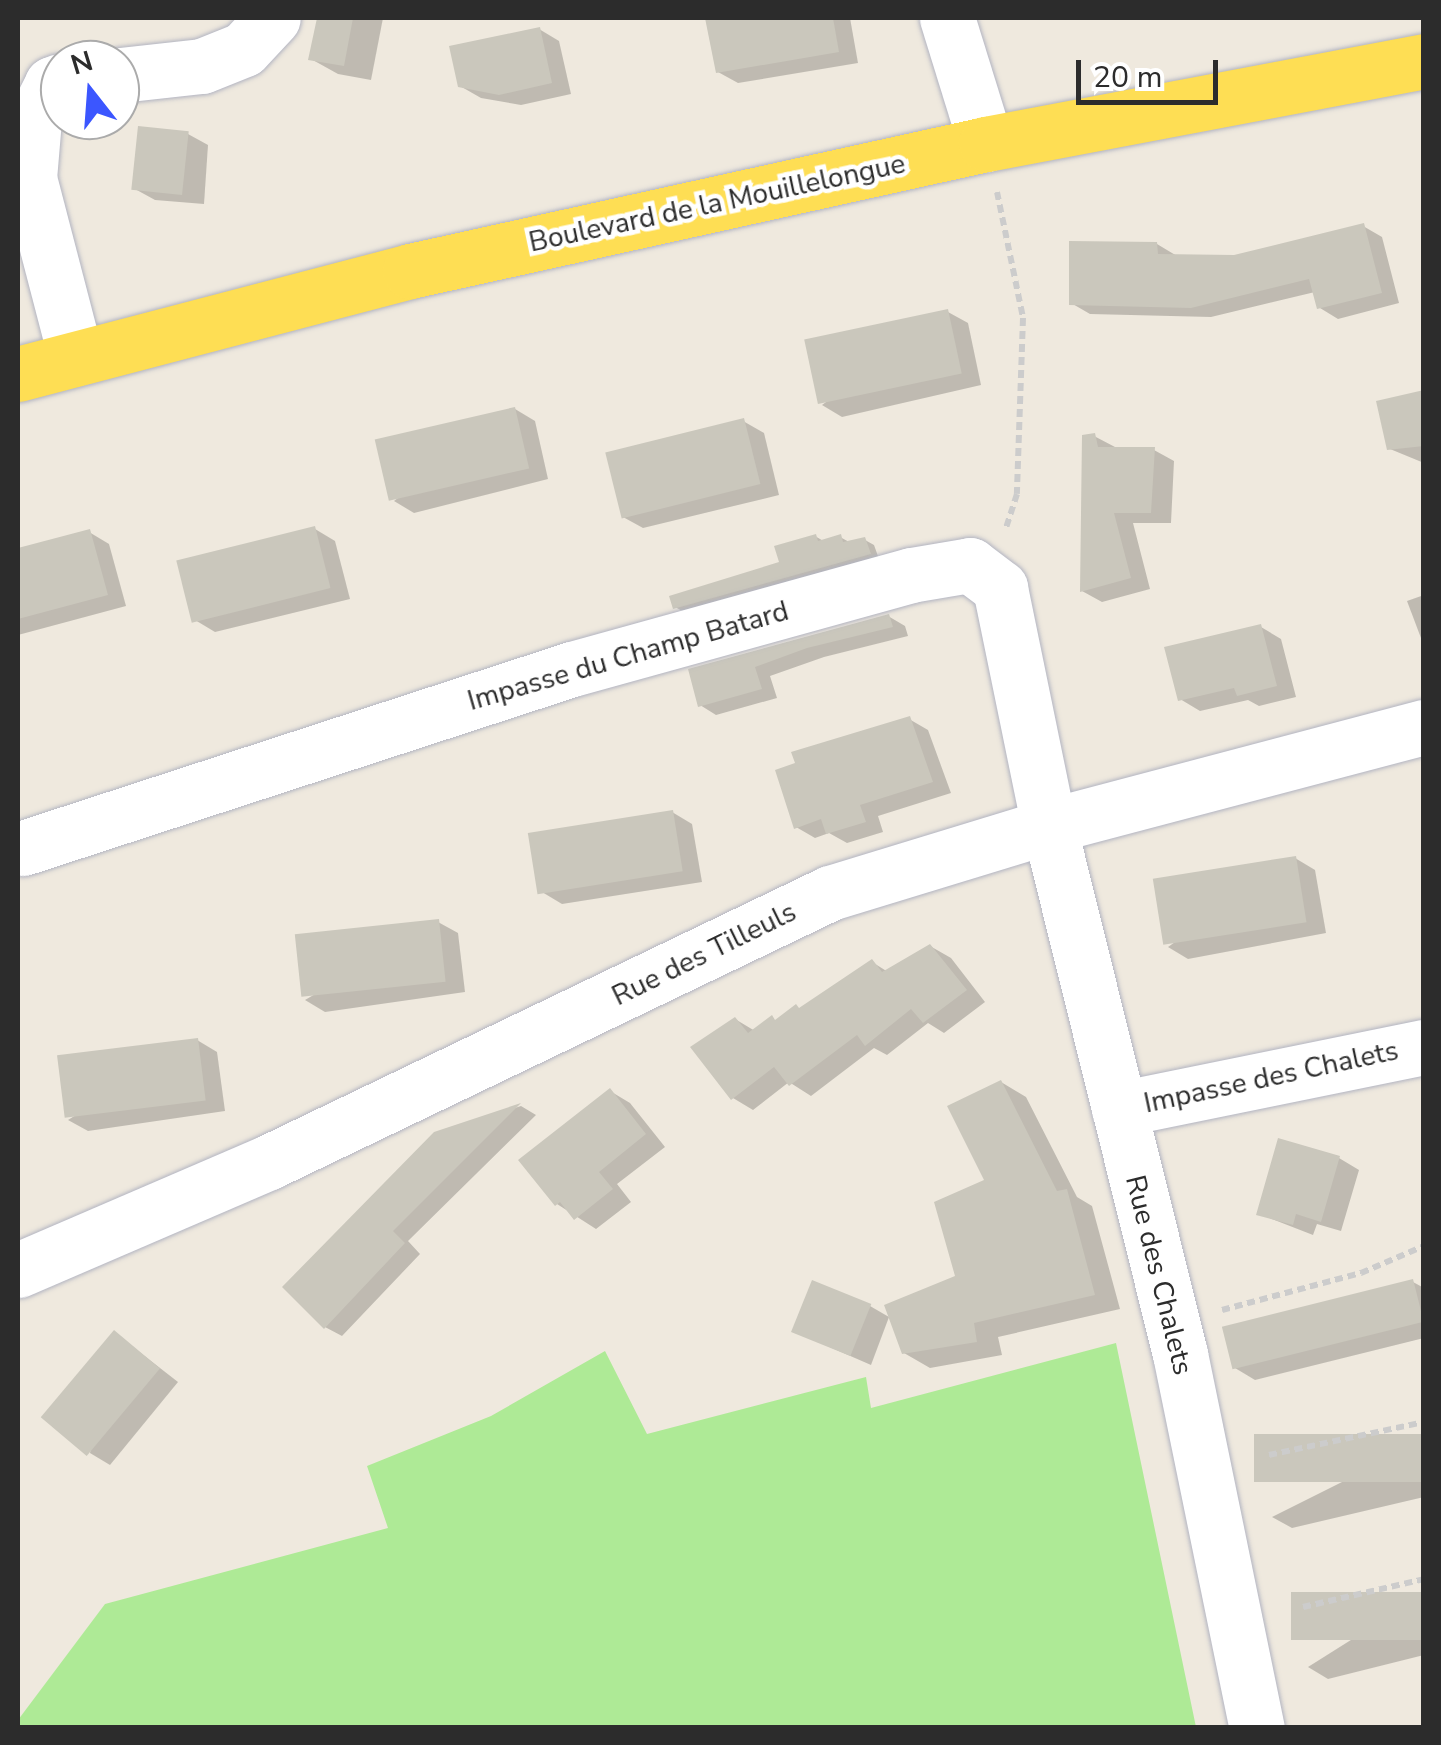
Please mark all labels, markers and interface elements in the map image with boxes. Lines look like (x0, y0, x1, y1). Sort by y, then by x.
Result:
north arrow (40, 40, 140, 140)
scale bar (1081, 40, 1224, 102)
text: N (66, 42, 97, 84)
text: 20 m (1093, 57, 1162, 98)
street label: Boulevard de la Mouillelongue (526, 147, 908, 259)
street label: Impasse du Champ Batard (464, 594, 792, 718)
street label: Rue des Tilleuls (607, 895, 801, 1013)
street label: Impasse des Chalets (1141, 1034, 1401, 1120)
street label: Rue des Chalets (1118, 1172, 1200, 1378)

